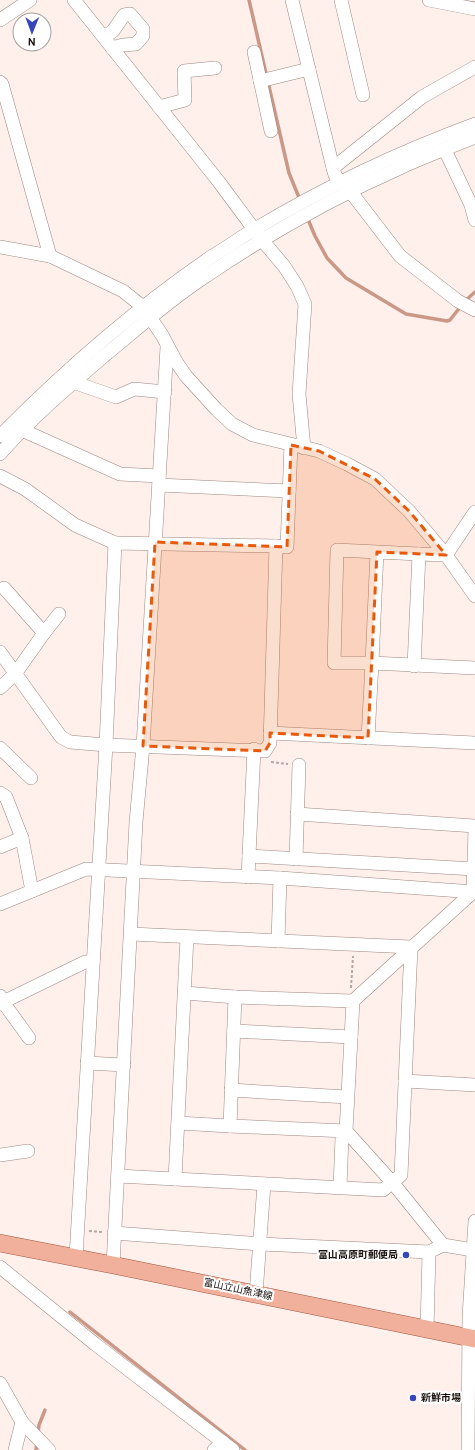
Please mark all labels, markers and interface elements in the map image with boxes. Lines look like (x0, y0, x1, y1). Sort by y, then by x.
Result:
north arrow (12, 12, 52, 52)
text: N (28, 34, 36, 48)
place label: 富山高原町郵便局 (318, 1249, 398, 1262)
marker: 富山高原町郵便局 (401, 1250, 411, 1260)
street label: 富山立山魚津線 (202, 1276, 274, 1304)
place label: 新鮮市場 (421, 1392, 461, 1405)
marker: 新鮮市場 (408, 1393, 418, 1403)

